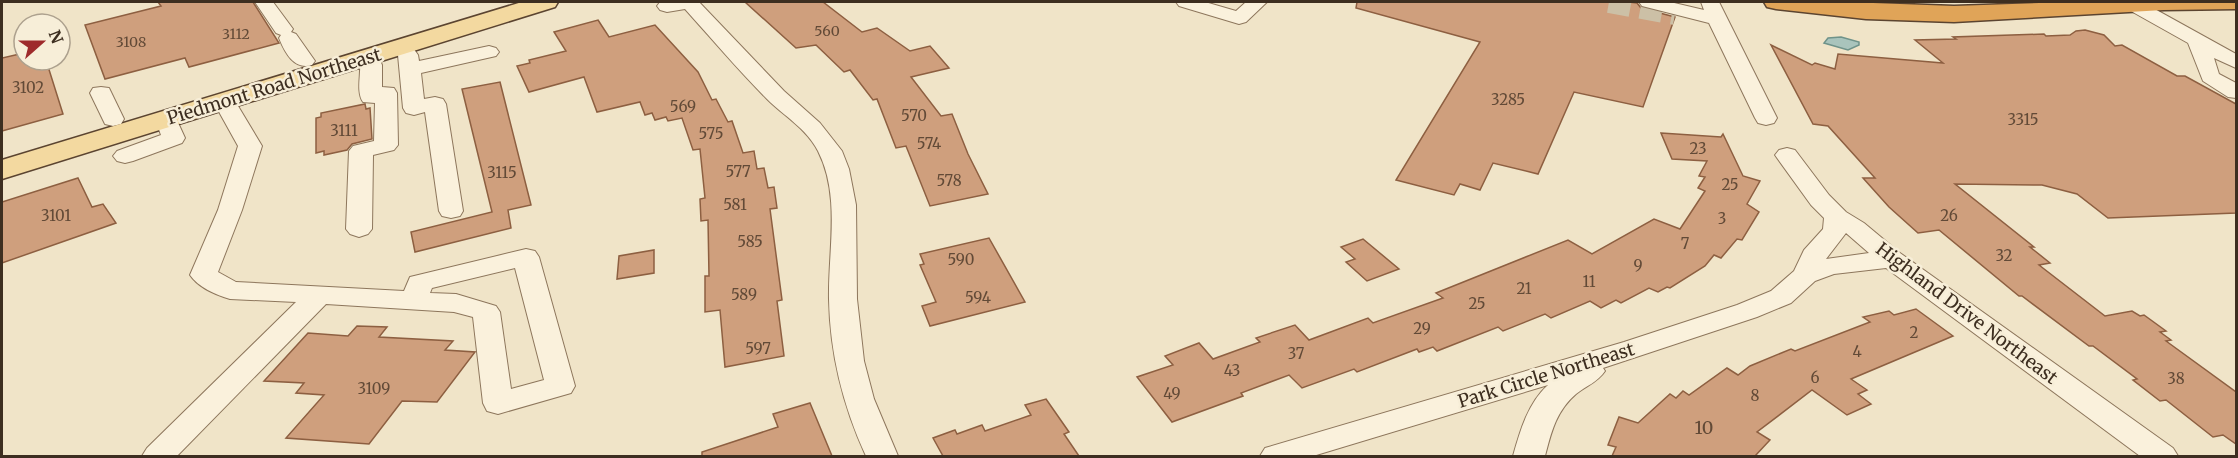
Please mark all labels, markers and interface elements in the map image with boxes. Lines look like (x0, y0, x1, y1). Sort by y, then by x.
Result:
north arrow (12, 12, 72, 72)
house number: 560 (814, 22, 840, 40)
house number: 3112 (222, 25, 250, 43)
text: N (44, 27, 68, 46)
house number: 3108 (116, 33, 146, 51)
street label: Piedmont Road Northeast (164, 42, 384, 130)
house number: 3102 (12, 78, 44, 97)
house number: 3285 (1491, 90, 1525, 109)
house number: 569 (670, 97, 696, 116)
house number: 570 (901, 106, 927, 125)
house number: 3315 (2008, 110, 2038, 129)
house number: 3111 (330, 121, 358, 140)
house number: 575 (699, 124, 723, 143)
house number: 574 (917, 134, 941, 153)
house number: 23 (1690, 139, 1706, 158)
house number: 577 (725, 162, 751, 181)
house number: 3115 (487, 163, 517, 182)
house number: 578 (936, 171, 962, 190)
house number: 25 (1721, 175, 1739, 194)
house number: 581 (723, 195, 747, 214)
house number: 3101 (41, 206, 71, 225)
house number: 26 (1940, 206, 1958, 225)
house number: 3 (1718, 209, 1726, 228)
house number: 585 (737, 232, 763, 251)
house number: 7 (1681, 234, 1690, 253)
street label: Highland Drive Northeast (1872, 237, 2062, 389)
house number: 32 (1995, 246, 2013, 265)
house number: 590 (947, 250, 975, 269)
house number: 9 (1633, 256, 1643, 275)
house number: 11 (1582, 272, 1596, 291)
house number: 21 (1516, 279, 1532, 298)
house number: 589 (731, 285, 757, 304)
house number: 594 (965, 288, 991, 307)
house number: 25 (1468, 294, 1486, 313)
house number: 29 (1413, 319, 1431, 338)
house number: 2 (1910, 323, 1919, 342)
street label: Park Circle Northeast (1455, 337, 1637, 413)
house number: 597 (745, 339, 771, 358)
house number: 4 (1852, 342, 1862, 361)
house number: 37 (1288, 344, 1305, 363)
house number: 43 (1224, 361, 1240, 380)
house number: 6 (1810, 368, 1820, 387)
house number: 38 (2167, 369, 2185, 388)
house number: 3109 (358, 379, 390, 398)
house number: 49 (1163, 384, 1181, 403)
house number: 8 (1751, 386, 1760, 405)
house number: 10 (1695, 416, 1713, 439)

